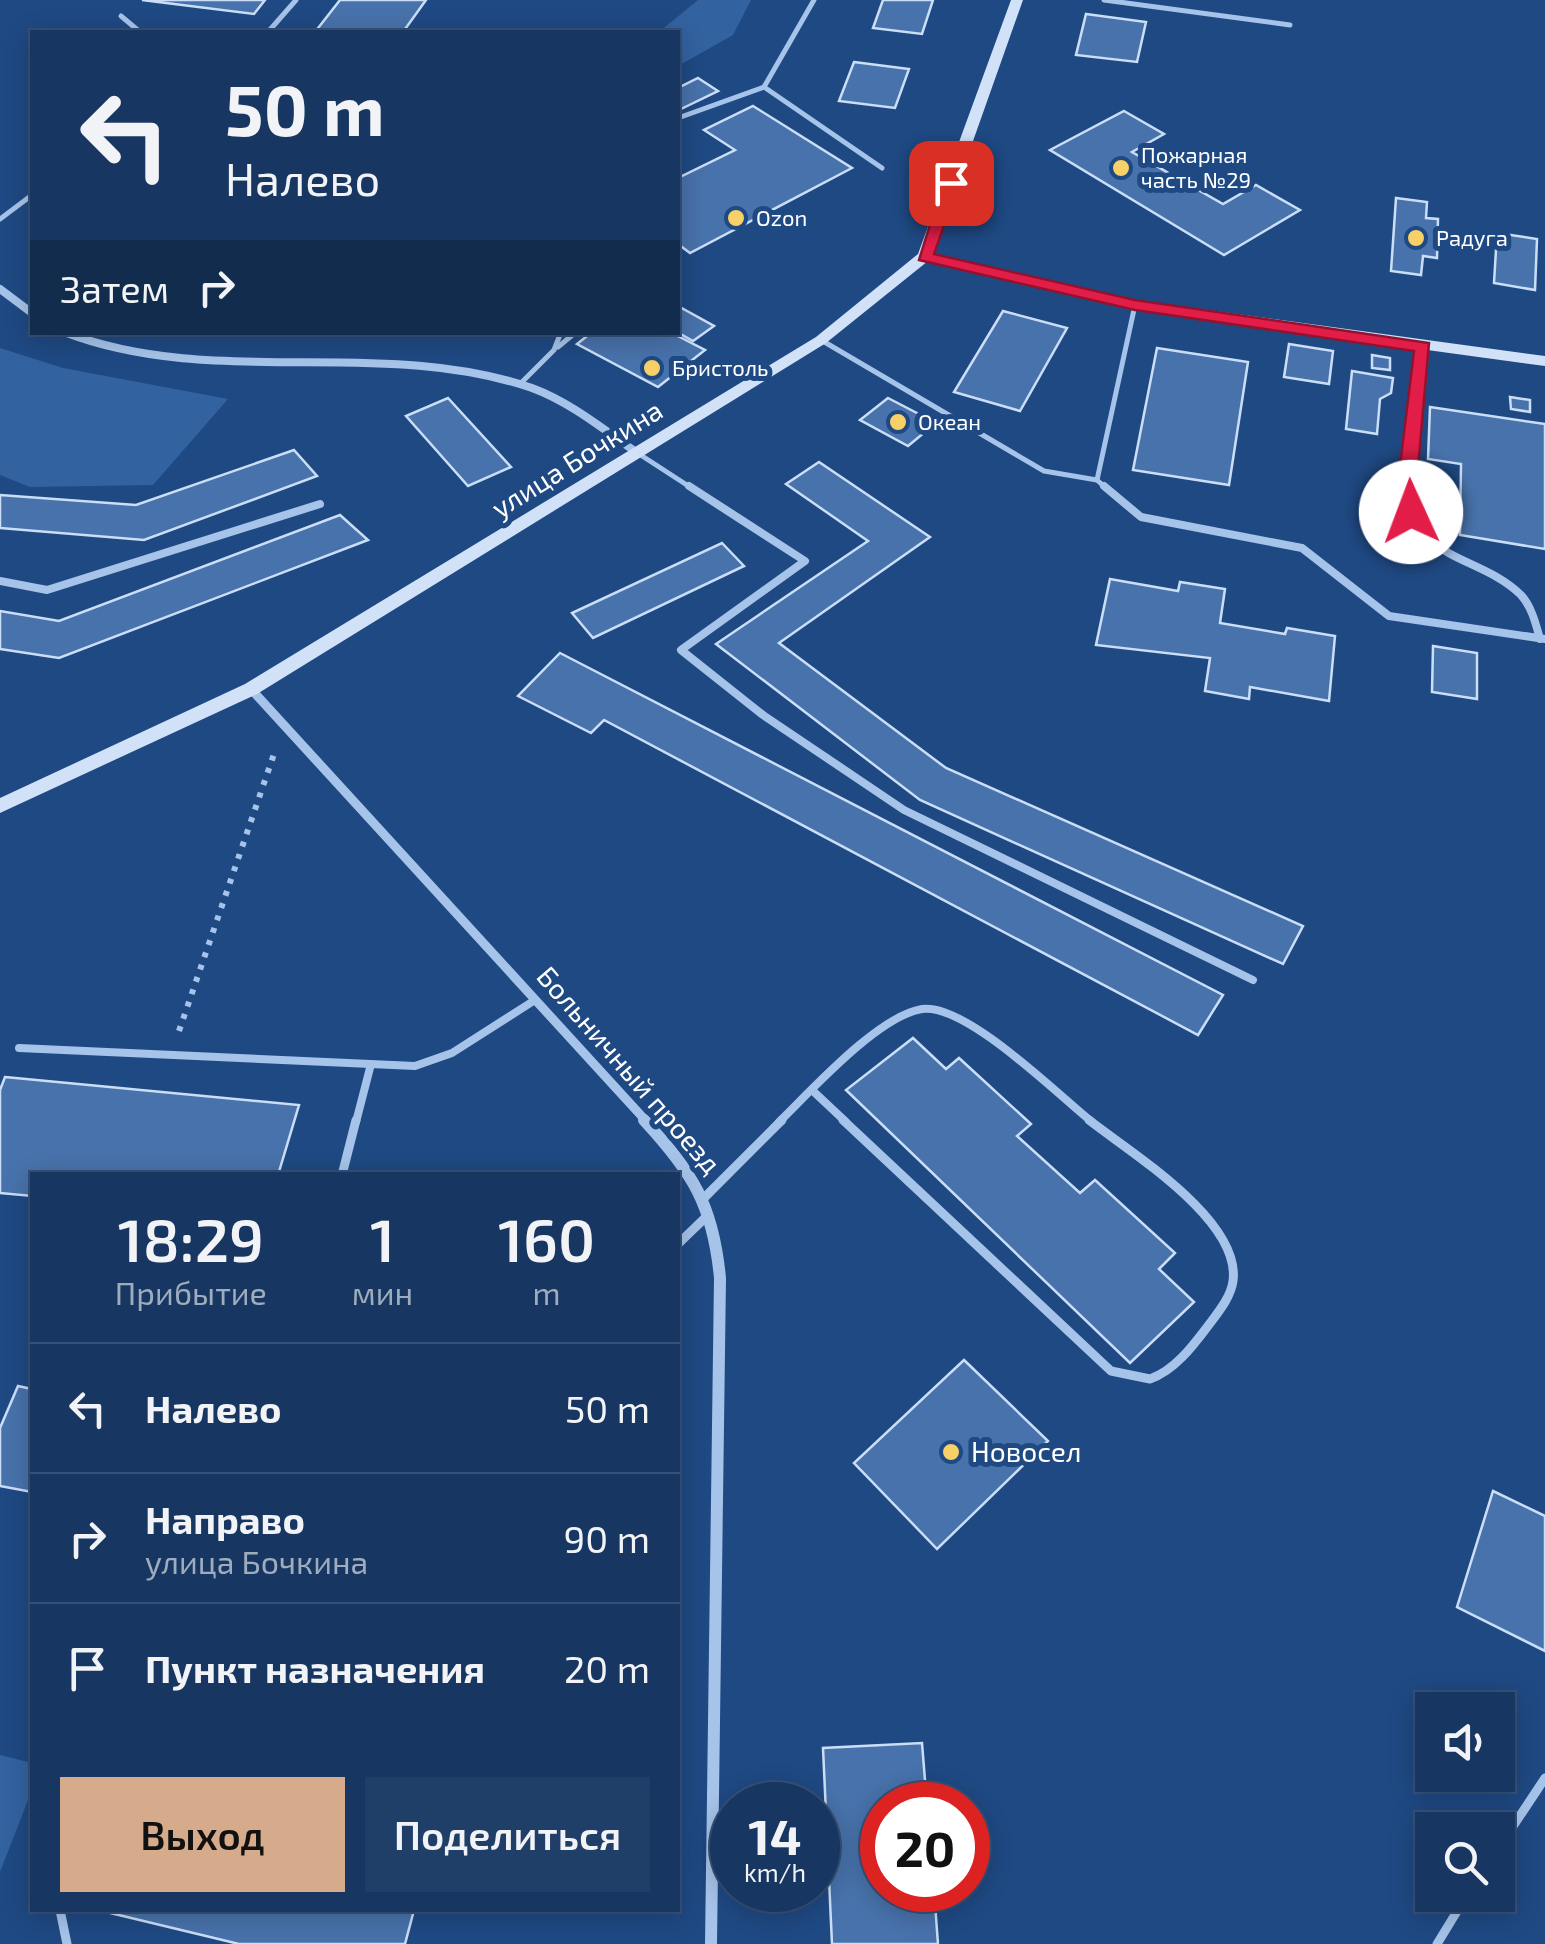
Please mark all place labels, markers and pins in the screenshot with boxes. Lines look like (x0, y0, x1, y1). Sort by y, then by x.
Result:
pin (909, 141, 994, 226)
place label: Пожарная часть №29 (1141, 141, 1251, 192)
marker: Пожарная часть №29 (1110, 157, 1132, 179)
place label: Ozon (756, 204, 807, 230)
marker: Ozon (725, 207, 747, 229)
place label: Радуга (1436, 224, 1508, 251)
marker: Радуга (1405, 227, 1427, 249)
place label: Бристоль (672, 354, 768, 380)
marker: Бристоль (641, 357, 663, 379)
place label: Океан (918, 408, 981, 434)
marker: Океан (887, 411, 909, 433)
place label: Новосел (971, 1434, 1082, 1468)
marker: Новосел (940, 1441, 962, 1463)

